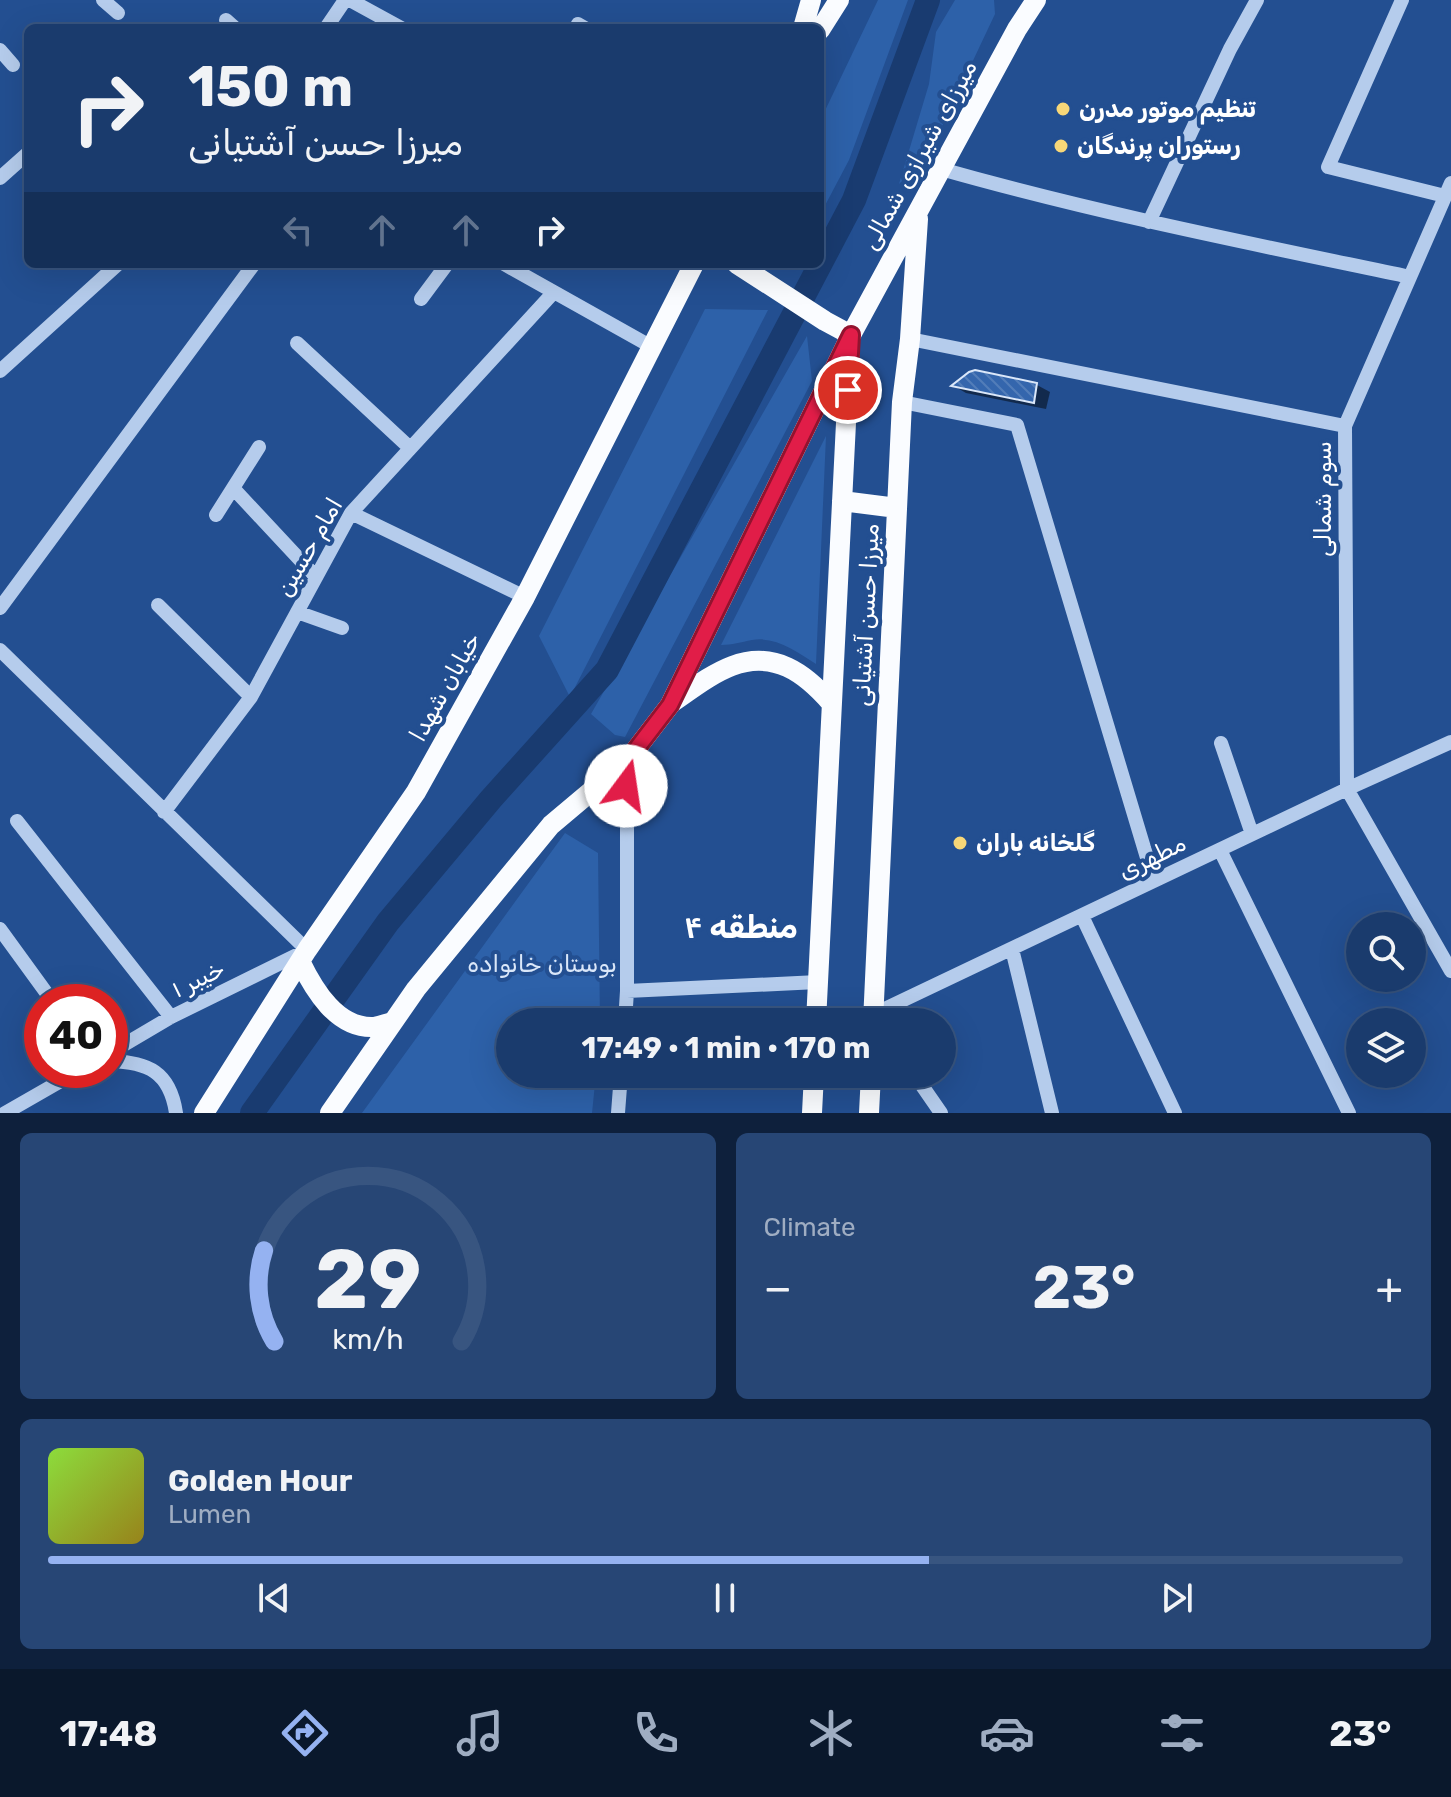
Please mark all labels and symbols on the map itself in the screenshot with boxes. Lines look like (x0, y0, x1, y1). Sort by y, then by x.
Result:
street label: میرزای شیرازی شمالی (855, 55, 983, 255)
place label: تنظیم موتور مدرن (1079, 95, 1256, 125)
marker: تنظیم موتور مدرن (1054, 100, 1072, 118)
place label: رستوران پرندگان (1077, 132, 1241, 163)
marker: رستوران پرندگان (1052, 137, 1070, 155)
pin (814, 356, 882, 424)
street label: سوم شمالی (1309, 441, 1339, 557)
street label: امام حسین (270, 493, 350, 602)
street label: میرزا حسن آشتیانی (847, 523, 885, 707)
street label: خیابان شهدا (404, 628, 486, 746)
position arrow (584, 744, 668, 828)
place label: گلخانه باران (976, 829, 1095, 857)
street label: مطهری (1114, 829, 1190, 885)
marker: گلخانه باران (951, 834, 969, 852)
district label: منطقه ۴ (684, 908, 798, 946)
park label: بوستان خانواده (467, 950, 617, 978)
street label: خیبر ۱ (167, 954, 229, 1004)
speed limit sign: 40 (24, 984, 128, 1088)

